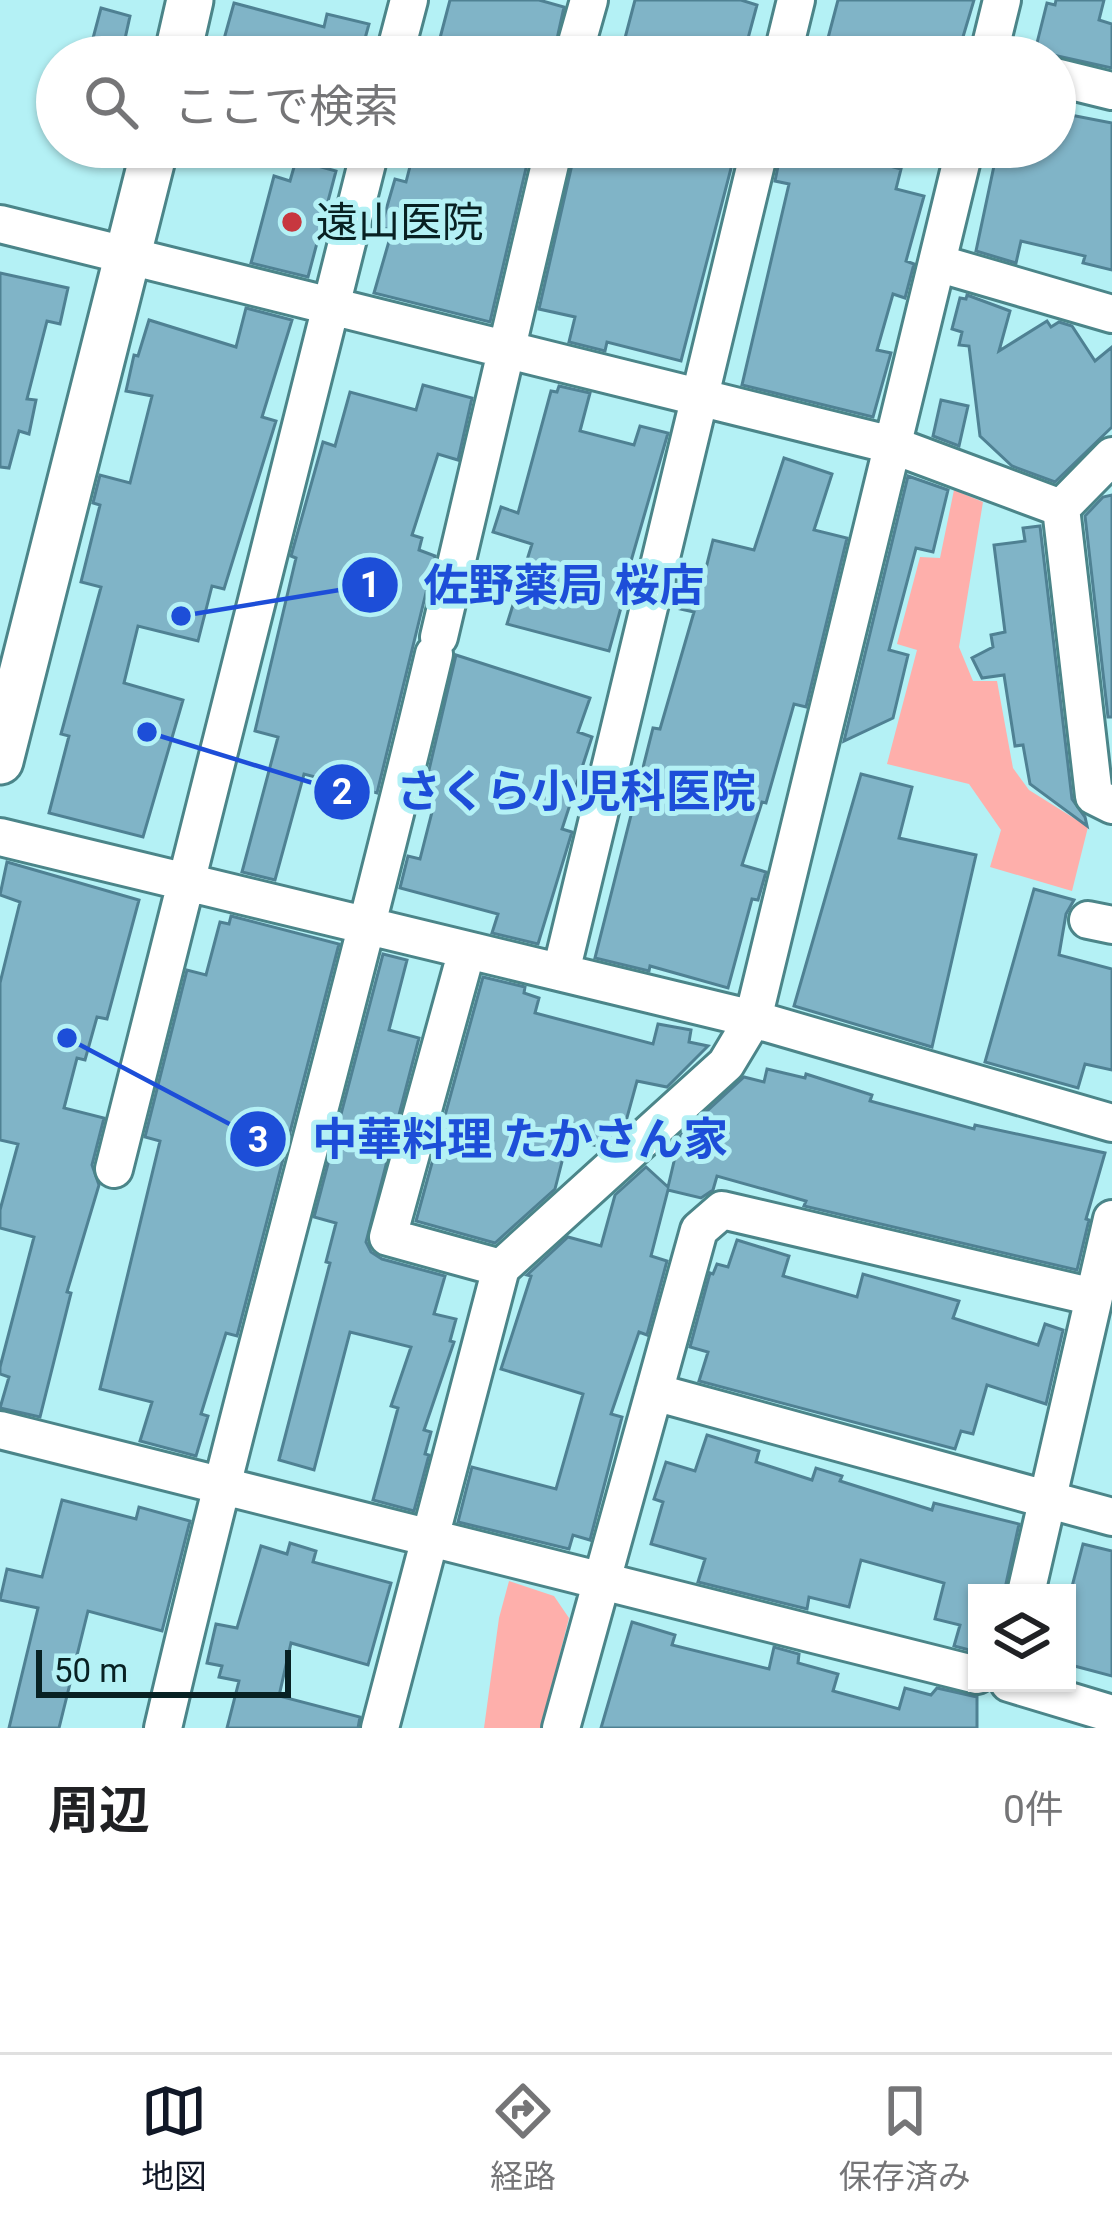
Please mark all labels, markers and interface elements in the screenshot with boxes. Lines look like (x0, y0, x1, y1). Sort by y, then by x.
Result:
search box (36, 36, 1076, 168)
icon: search (78, 69, 144, 135)
text: ここで検索 (174, 80, 399, 133)
place label: 遠山医院 (316, 198, 484, 247)
marker: 遠山医院 (279, 209, 305, 235)
callout: 佐野薬局 桜店 (340, 544, 729, 625)
text: 佐野薬局 桜店 (423, 559, 705, 612)
text: 1 (360, 564, 380, 606)
callout: さくら小児科医院 (312, 751, 780, 832)
text: さくら小児科医院 (396, 765, 756, 818)
text: 2 (332, 771, 352, 813)
callout: 中華料理 たかさん家 (228, 1099, 752, 1180)
text: 中華料理 たかさん家 (312, 1113, 728, 1166)
text: 3 (248, 1119, 268, 1161)
map controls (968, 1584, 1076, 1692)
button: layers (968, 1584, 1076, 1692)
scale bar (36, 1644, 291, 1697)
text: 50 m (54, 1651, 128, 1690)
text: 周辺 (48, 1781, 150, 1840)
text: 0件 (1003, 1787, 1064, 1833)
tab: 地図 (141, 2078, 207, 2198)
tab: 経路 (490, 2078, 556, 2198)
tab: 保存済み (839, 2078, 971, 2198)

